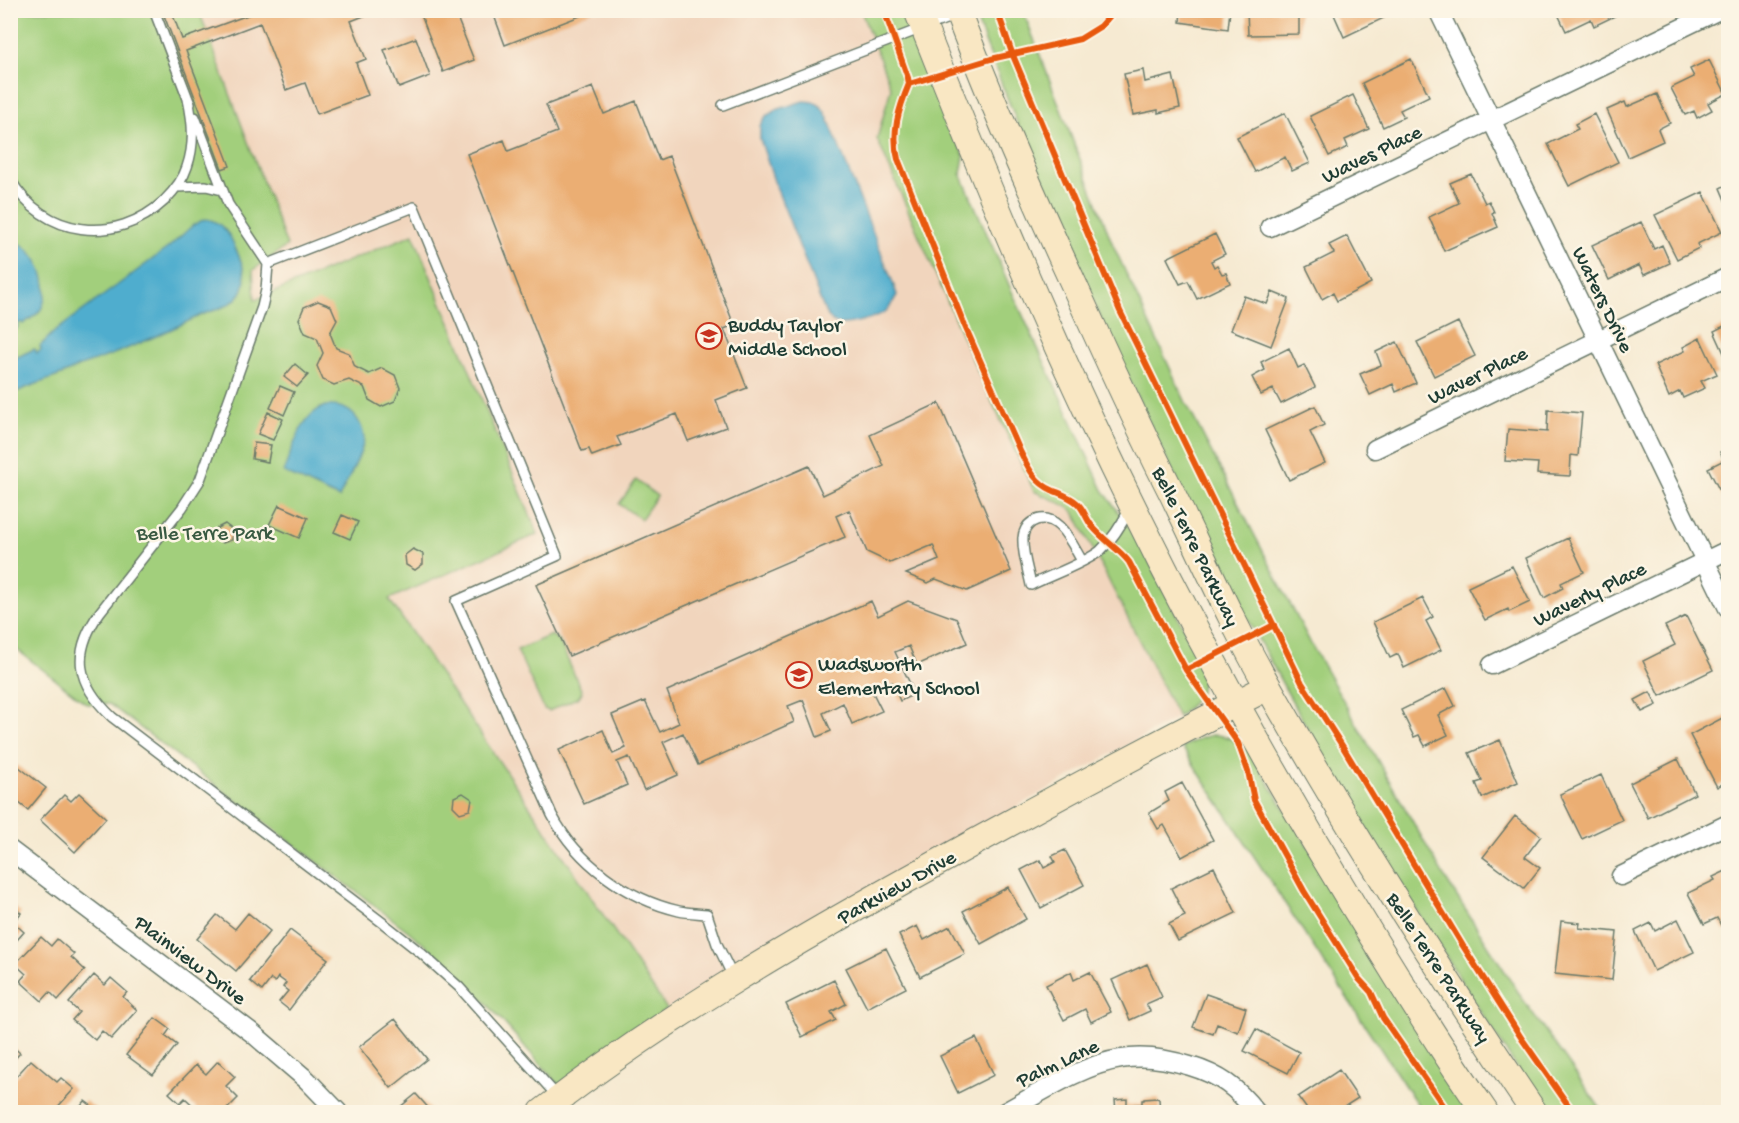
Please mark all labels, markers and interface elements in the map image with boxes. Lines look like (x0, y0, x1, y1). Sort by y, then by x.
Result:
street label: Waves Place (1318, 121, 1428, 191)
street label: Waters Drive (1564, 243, 1638, 359)
place label: Buddy Taylor Middle School (727, 315, 847, 364)
school or university icon: Buddy Taylor Middle School (694, 321, 724, 351)
street label: Waver Place (1425, 342, 1534, 412)
street label: Belle Terre Parkway (1144, 463, 1243, 631)
park label: Belle Terre Park (136, 523, 276, 548)
street label: Waverly Place (1530, 557, 1652, 634)
place label: Wadsworth Elementary School (818, 654, 980, 703)
school or university icon: Wadsworth Elementary School (784, 660, 814, 690)
street label: Parkview Drive (833, 846, 962, 932)
street label: Belle Terre Parkway (1379, 888, 1495, 1049)
street label: Plainview Drive (127, 911, 251, 1013)
street label: Palm Lane (1012, 1035, 1105, 1096)

